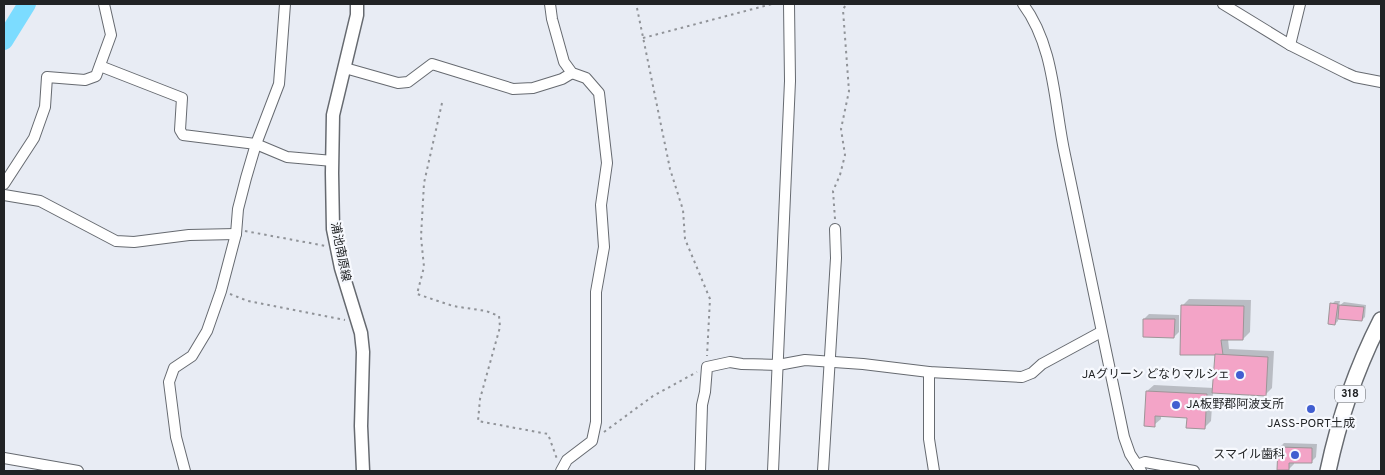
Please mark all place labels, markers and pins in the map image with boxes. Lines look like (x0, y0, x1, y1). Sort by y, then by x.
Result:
place label: JAグリーン どなりマルシェ (1082, 367, 1230, 383)
marker: JAグリーン どなりマルシェ (1234, 369, 1246, 381)
place label: JA板野郡阿波支所 (1186, 397, 1284, 413)
marker: JA板野郡阿波支所 (1170, 399, 1182, 411)
marker: JASS-PORT土成 (1305, 403, 1317, 415)
place label: JASS-PORT土成 (1267, 416, 1355, 432)
place label: スマイル歯科 (1213, 447, 1285, 463)
marker: スマイル歯科 (1289, 449, 1301, 461)

